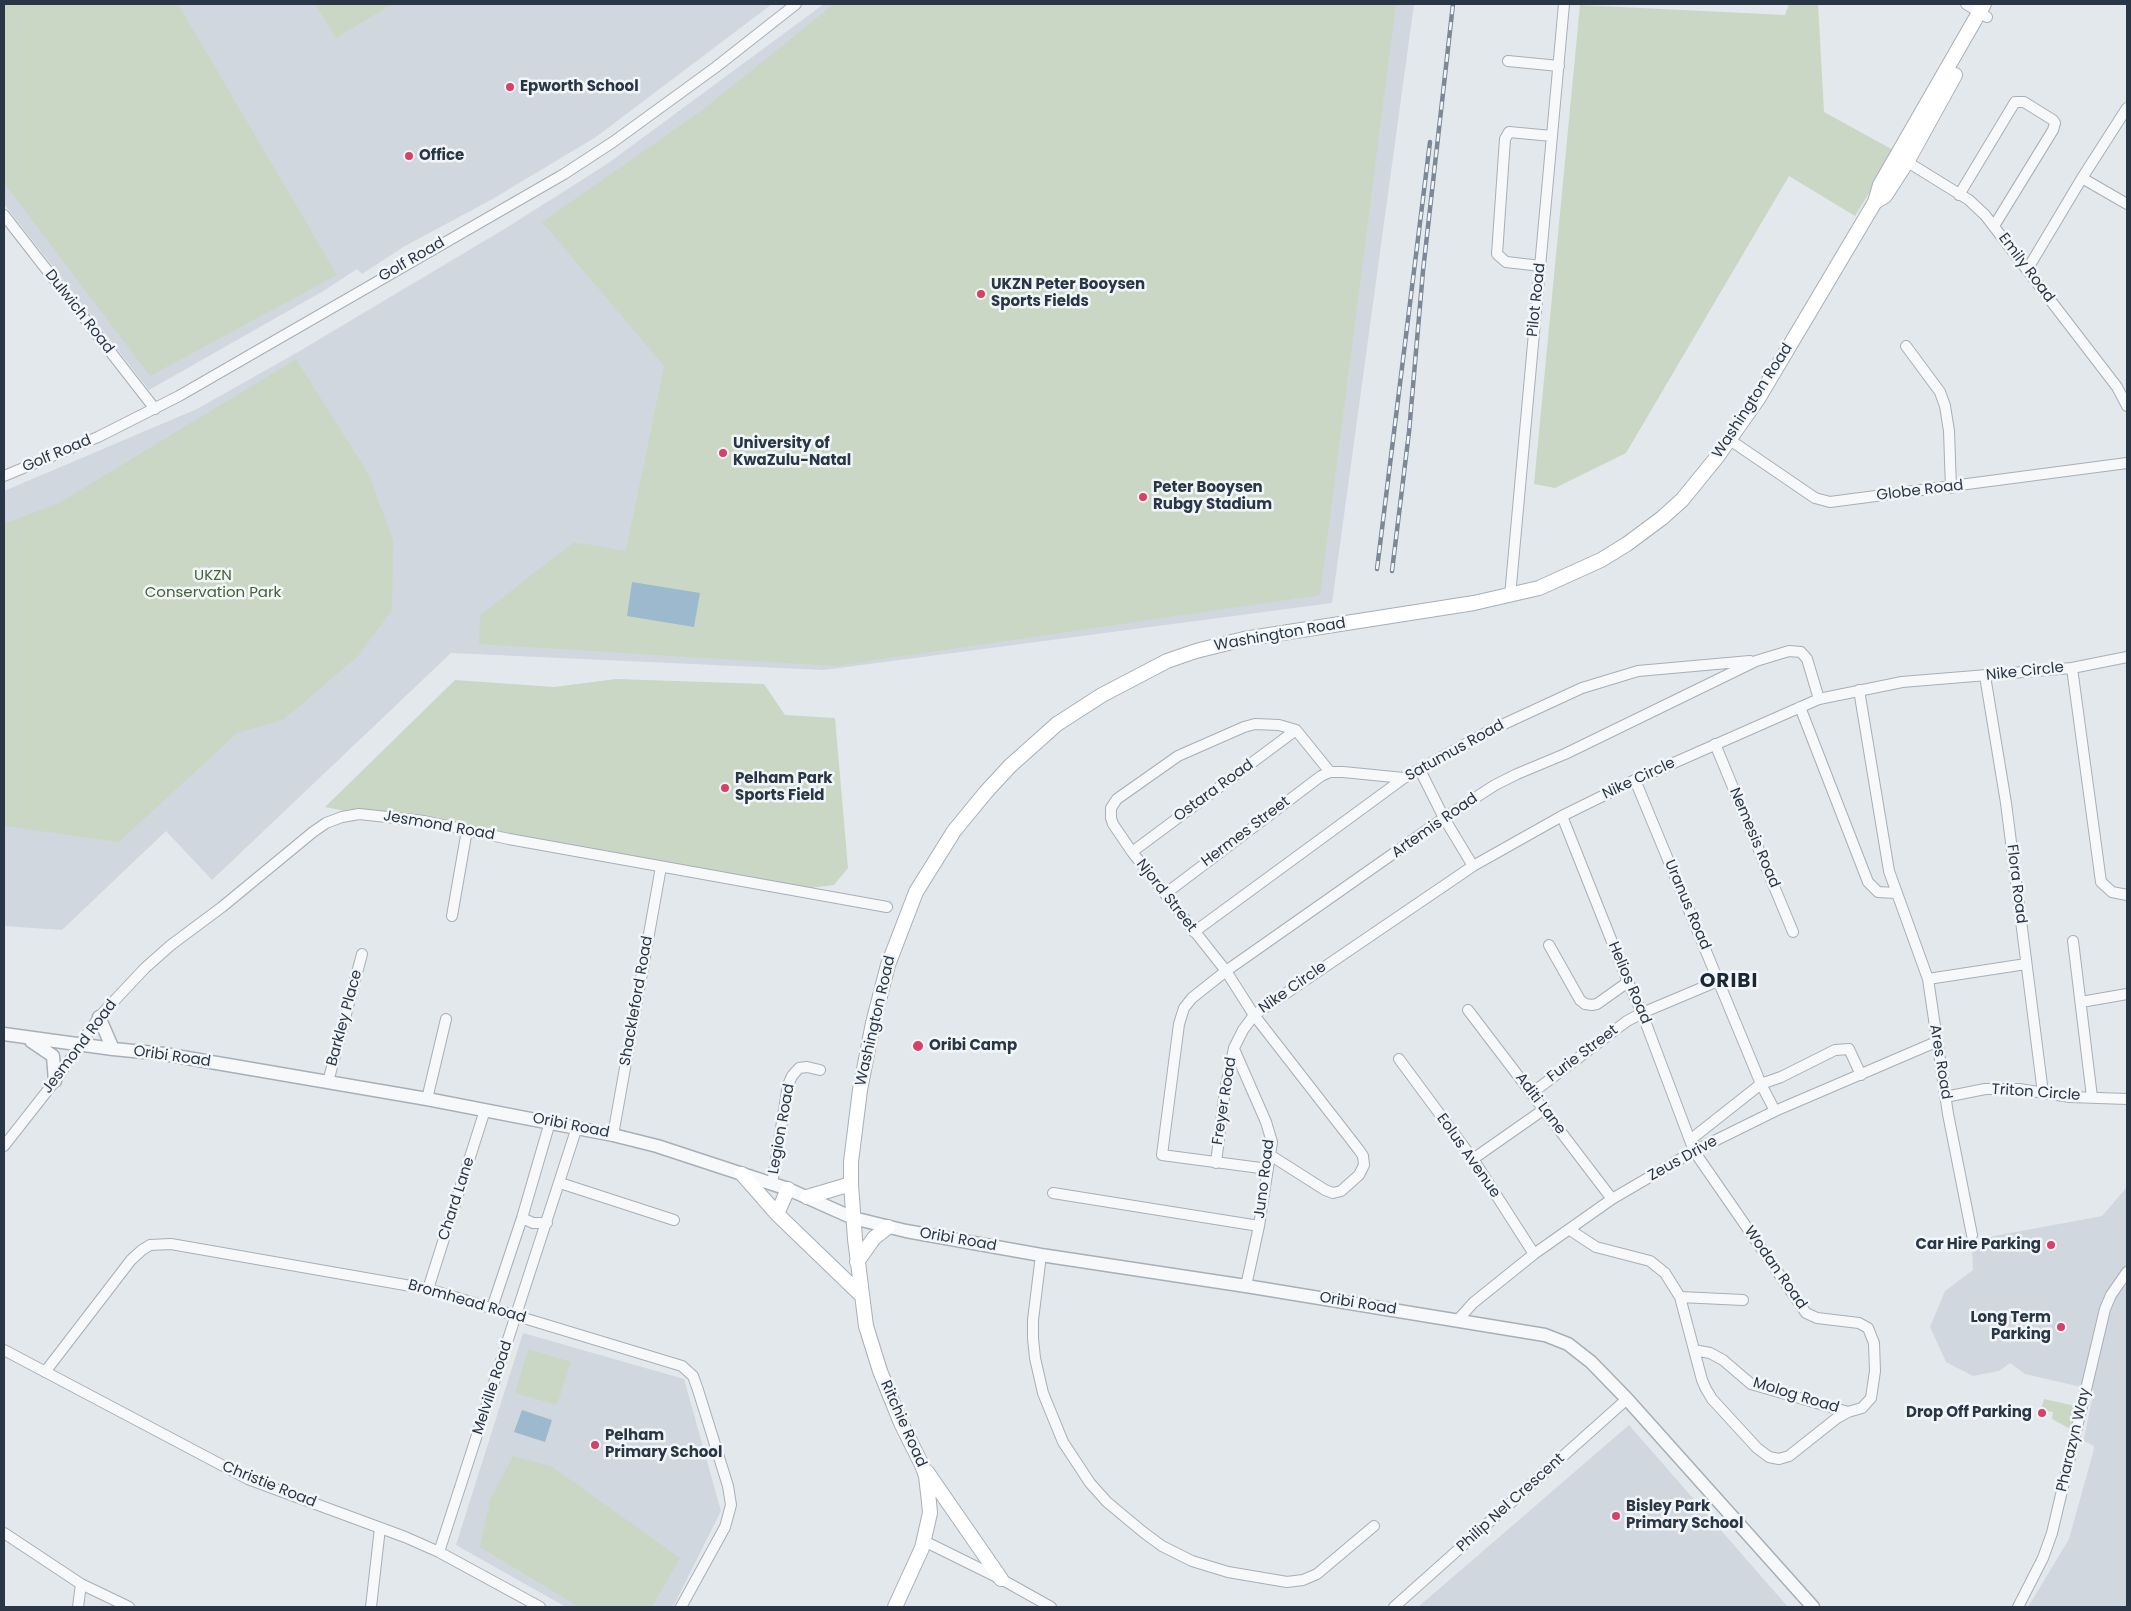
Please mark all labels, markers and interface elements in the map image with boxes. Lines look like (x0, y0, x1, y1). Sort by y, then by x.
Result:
place label: Epworth School (520, 78, 639, 96)
marker: Epworth School (504, 81, 516, 93)
place label: Office (419, 147, 464, 165)
marker: Office (403, 150, 415, 162)
street label: Emily Road (1994, 230, 2058, 306)
street label: Golf Road (376, 234, 448, 286)
street label: Pilot Road (1524, 262, 1550, 338)
street label: Dulwich Road (41, 266, 117, 358)
place label: UKZN Peter Booysen Sports Fields (991, 276, 1145, 311)
marker: UKZN Peter Booysen Sports Fields (975, 288, 987, 300)
street label: Washington Road (1709, 340, 1797, 462)
street label: Golf Road (20, 431, 94, 477)
place label: University of KwaZulu-Natal (733, 435, 851, 470)
marker: University of KwaZulu-Natal (717, 447, 729, 459)
street label: Globe Road (1876, 477, 1964, 505)
place label: Peter Booysen Rubgy Stadium (1153, 479, 1272, 514)
marker: Peter Booysen Rubgy Stadium (1137, 491, 1149, 503)
park label: UKZN Conservation Park (145, 567, 281, 602)
street label: Washington Road (1213, 615, 1347, 655)
street label: Nike Circle (1985, 659, 2065, 685)
street label: Satumus Road (1403, 716, 1507, 786)
street label: Nike Circle (1600, 754, 1678, 804)
street label: Ostara Road (1171, 756, 1257, 826)
place label: Pelham Park Sports Field (735, 770, 833, 805)
marker: Pelham Park Sports Field (719, 782, 731, 794)
street label: Nemesis Road (1725, 785, 1783, 891)
street label: Artemis Road (1389, 790, 1481, 862)
street label: Hermes Street (1198, 793, 1294, 871)
street label: Jesmond Road (382, 807, 496, 845)
street label: Flora Road (2002, 843, 2030, 925)
street label: Njord Street (1132, 856, 1200, 936)
street label: Uranus Road (1660, 857, 1714, 953)
street label: Shackleford Road (617, 935, 657, 1067)
street label: Helios Road (1604, 939, 1654, 1027)
street label: Washington Road (852, 954, 900, 1088)
street label: Nike Circle (1256, 958, 1330, 1018)
street label: Barkley Place (323, 968, 367, 1068)
district label: ORIBI (1699, 970, 1759, 994)
street label: Jesmond Road (39, 997, 121, 1097)
street label: Furie Street (1544, 1022, 1622, 1086)
street label: Ares Road (1925, 1023, 1955, 1101)
place label: Oribi Camp (929, 1037, 1017, 1055)
marker: Oribi Camp (911, 1039, 925, 1053)
street label: Oribi Road (132, 1043, 212, 1071)
street label: Freyer Road (1209, 1056, 1241, 1146)
street label: Aditi Lane (1511, 1070, 1569, 1138)
street label: Triton Circle (1991, 1081, 2081, 1105)
street label: Legion Road (765, 1082, 799, 1176)
street label: Oribi Road (531, 1110, 611, 1142)
street label: Eolus Avenue (1432, 1110, 1504, 1202)
street label: Zeus Drive (1645, 1133, 1721, 1185)
street label: Juno Road (1251, 1138, 1279, 1220)
street label: Chard Lane (435, 1155, 479, 1243)
street label: Wodan Road (1740, 1223, 1810, 1313)
street label: Oribi Road (918, 1224, 998, 1256)
place label: Car Hire Parking (1916, 1236, 2041, 1254)
marker: Car Hire Parking (2045, 1239, 2057, 1251)
street label: Bromhead Road (406, 1277, 528, 1327)
street label: Oribi Road (1318, 1289, 1398, 1319)
place label: Long Term Parking (1970, 1309, 2051, 1344)
marker: Long Term Parking (2055, 1321, 2067, 1333)
street label: Melville Road (469, 1339, 517, 1437)
street label: Molog Road (1751, 1374, 1841, 1418)
street label: Ritchie Road (876, 1378, 930, 1470)
street label: Pharazyn Way (2053, 1386, 2095, 1494)
place label: Drop Off Parking (1906, 1404, 2032, 1422)
marker: Drop Off Parking (2036, 1407, 2048, 1419)
place label: Pelham Primary School (605, 1427, 722, 1462)
marker: Pelham Primary School (589, 1439, 601, 1451)
street label: Philip Nel Crescent (1453, 1450, 1569, 1556)
street label: Christie Road (219, 1458, 319, 1512)
place label: Bisley Park Primary School (1626, 1498, 1743, 1533)
marker: Bisley Park Primary School (1610, 1510, 1622, 1522)

